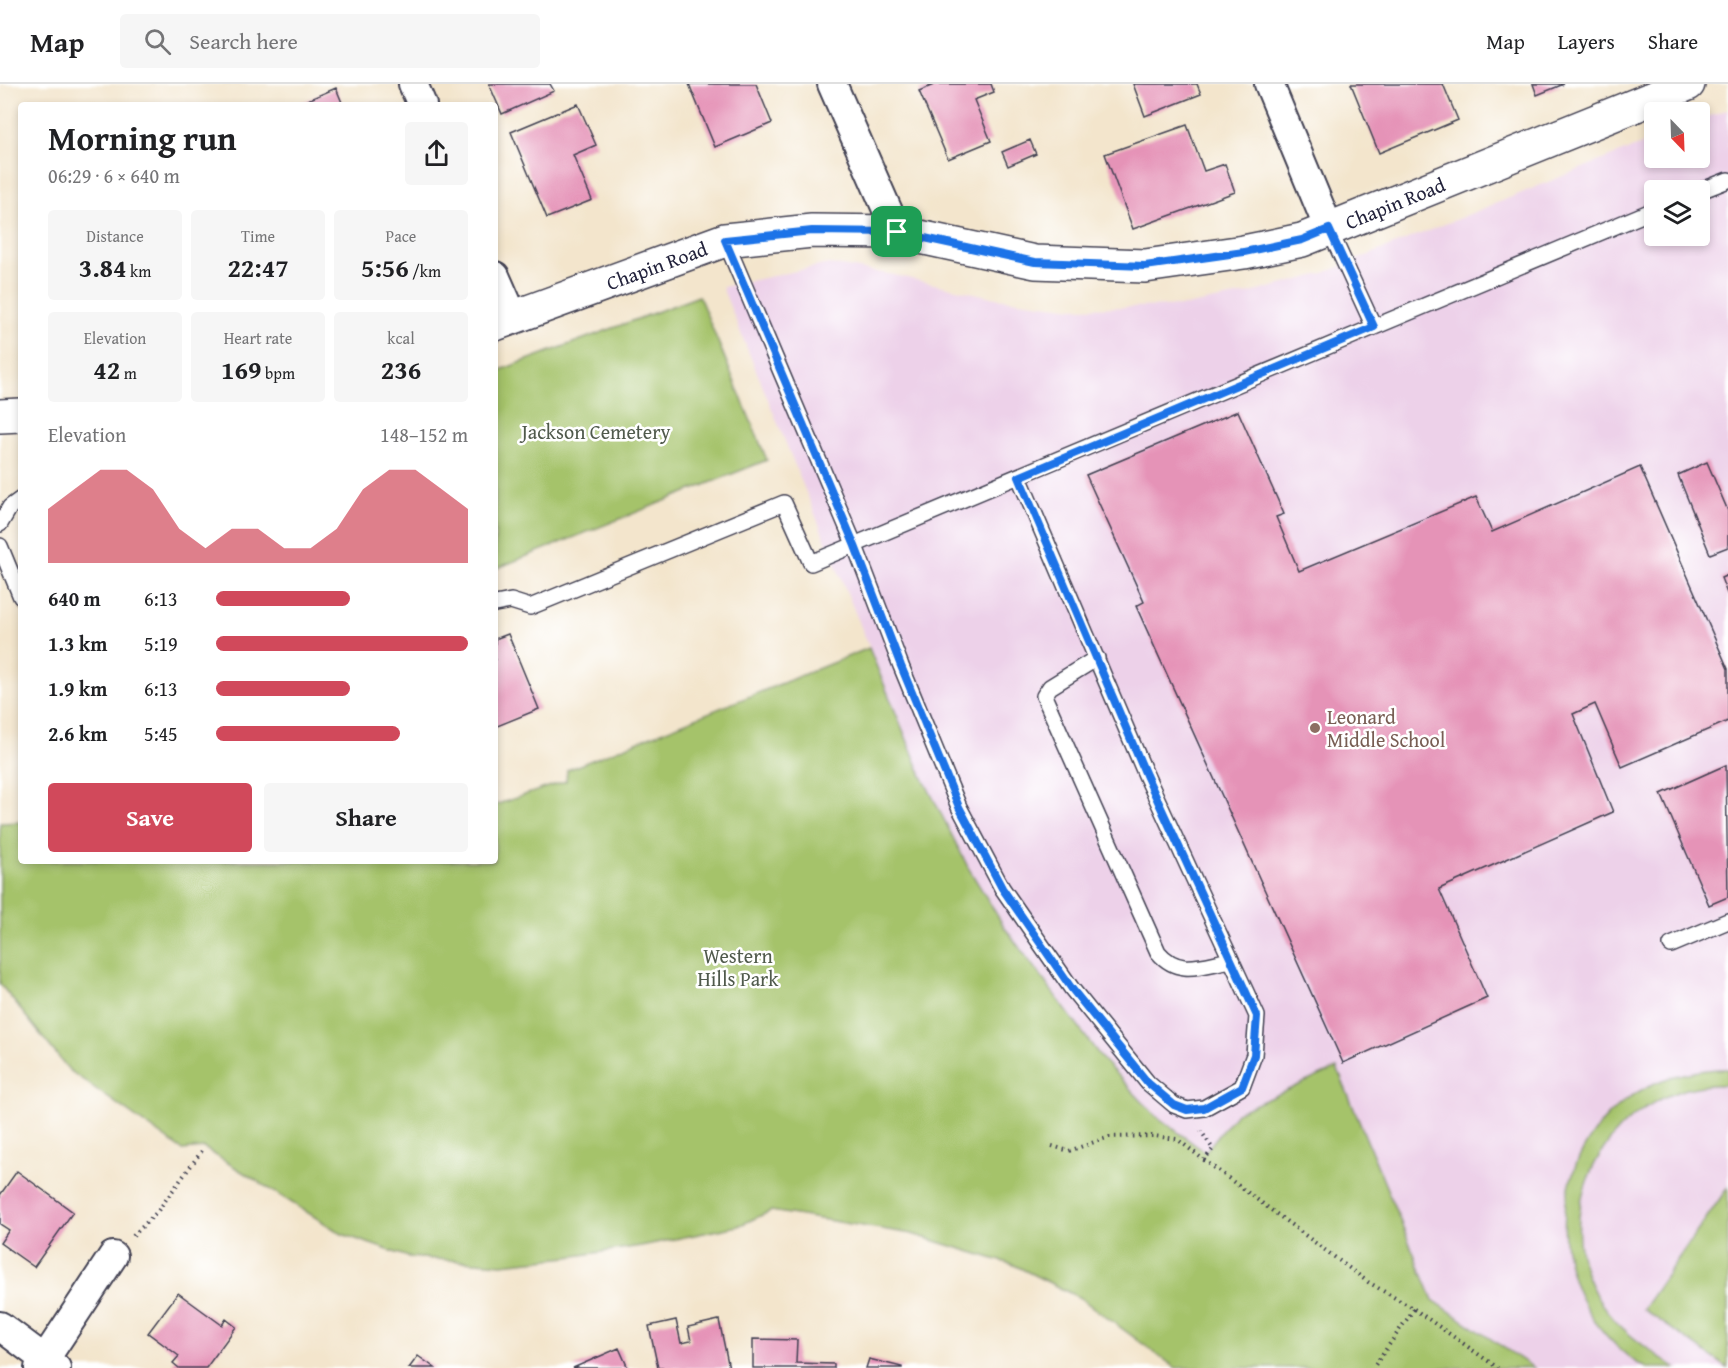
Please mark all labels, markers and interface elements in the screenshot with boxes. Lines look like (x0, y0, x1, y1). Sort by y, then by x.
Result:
search box (120, 14, 540, 68)
text: Map (30, 21, 84, 62)
icon: search (141, 25, 174, 58)
text: Search here (189, 25, 298, 57)
text: Map (1486, 26, 1525, 57)
text: Layers (1558, 26, 1615, 57)
text: Share (1648, 26, 1698, 57)
north arrow (1644, 102, 1710, 168)
map controls (1644, 102, 1710, 246)
text: Morning run (48, 114, 237, 162)
button: share (405, 122, 468, 185)
text: 06:29 · 6 × 640 m (48, 161, 180, 190)
street label: Chapin Road (1341, 169, 1449, 236)
button: layers (1644, 180, 1710, 246)
pin (871, 206, 922, 257)
icon: arrive (880, 215, 913, 248)
text: Distance (86, 224, 144, 248)
text: Time (241, 224, 275, 248)
text: Pace (386, 224, 416, 248)
street label: Chapin Road (602, 233, 711, 297)
text: 3.84 (79, 248, 127, 287)
text: 22:47 (227, 248, 289, 287)
text: 5:56 (361, 248, 409, 287)
text: km (127, 259, 151, 283)
text: /km (409, 259, 441, 283)
text: Elevation (84, 326, 146, 350)
text: Heart rate (224, 326, 292, 350)
text: kcal (387, 326, 415, 350)
text: 42 (93, 350, 120, 389)
text: 169 (221, 350, 261, 389)
text: 236 (381, 350, 421, 389)
text: m (120, 361, 137, 385)
text: bpm (261, 361, 295, 385)
park label: Jackson Cemetery (519, 417, 670, 446)
text: Elevation (48, 420, 126, 449)
text: 148–152 m (380, 420, 468, 449)
text: 640 m (48, 584, 101, 613)
text: 6:13 (144, 584, 178, 613)
text: 1.3 km (48, 629, 107, 658)
text: 5:19 (144, 629, 178, 658)
text: 1.9 km (48, 674, 107, 703)
text: 6:13 (144, 674, 178, 703)
place label: Leonard Middle School (1327, 702, 1446, 754)
text: 2.6 km (48, 719, 107, 748)
text: 5:45 (144, 719, 178, 748)
marker: Leonard Middle School (1308, 721, 1322, 735)
button: Save (48, 783, 252, 852)
button: Share (264, 783, 468, 852)
park label: Western Hills Park (697, 941, 779, 993)

